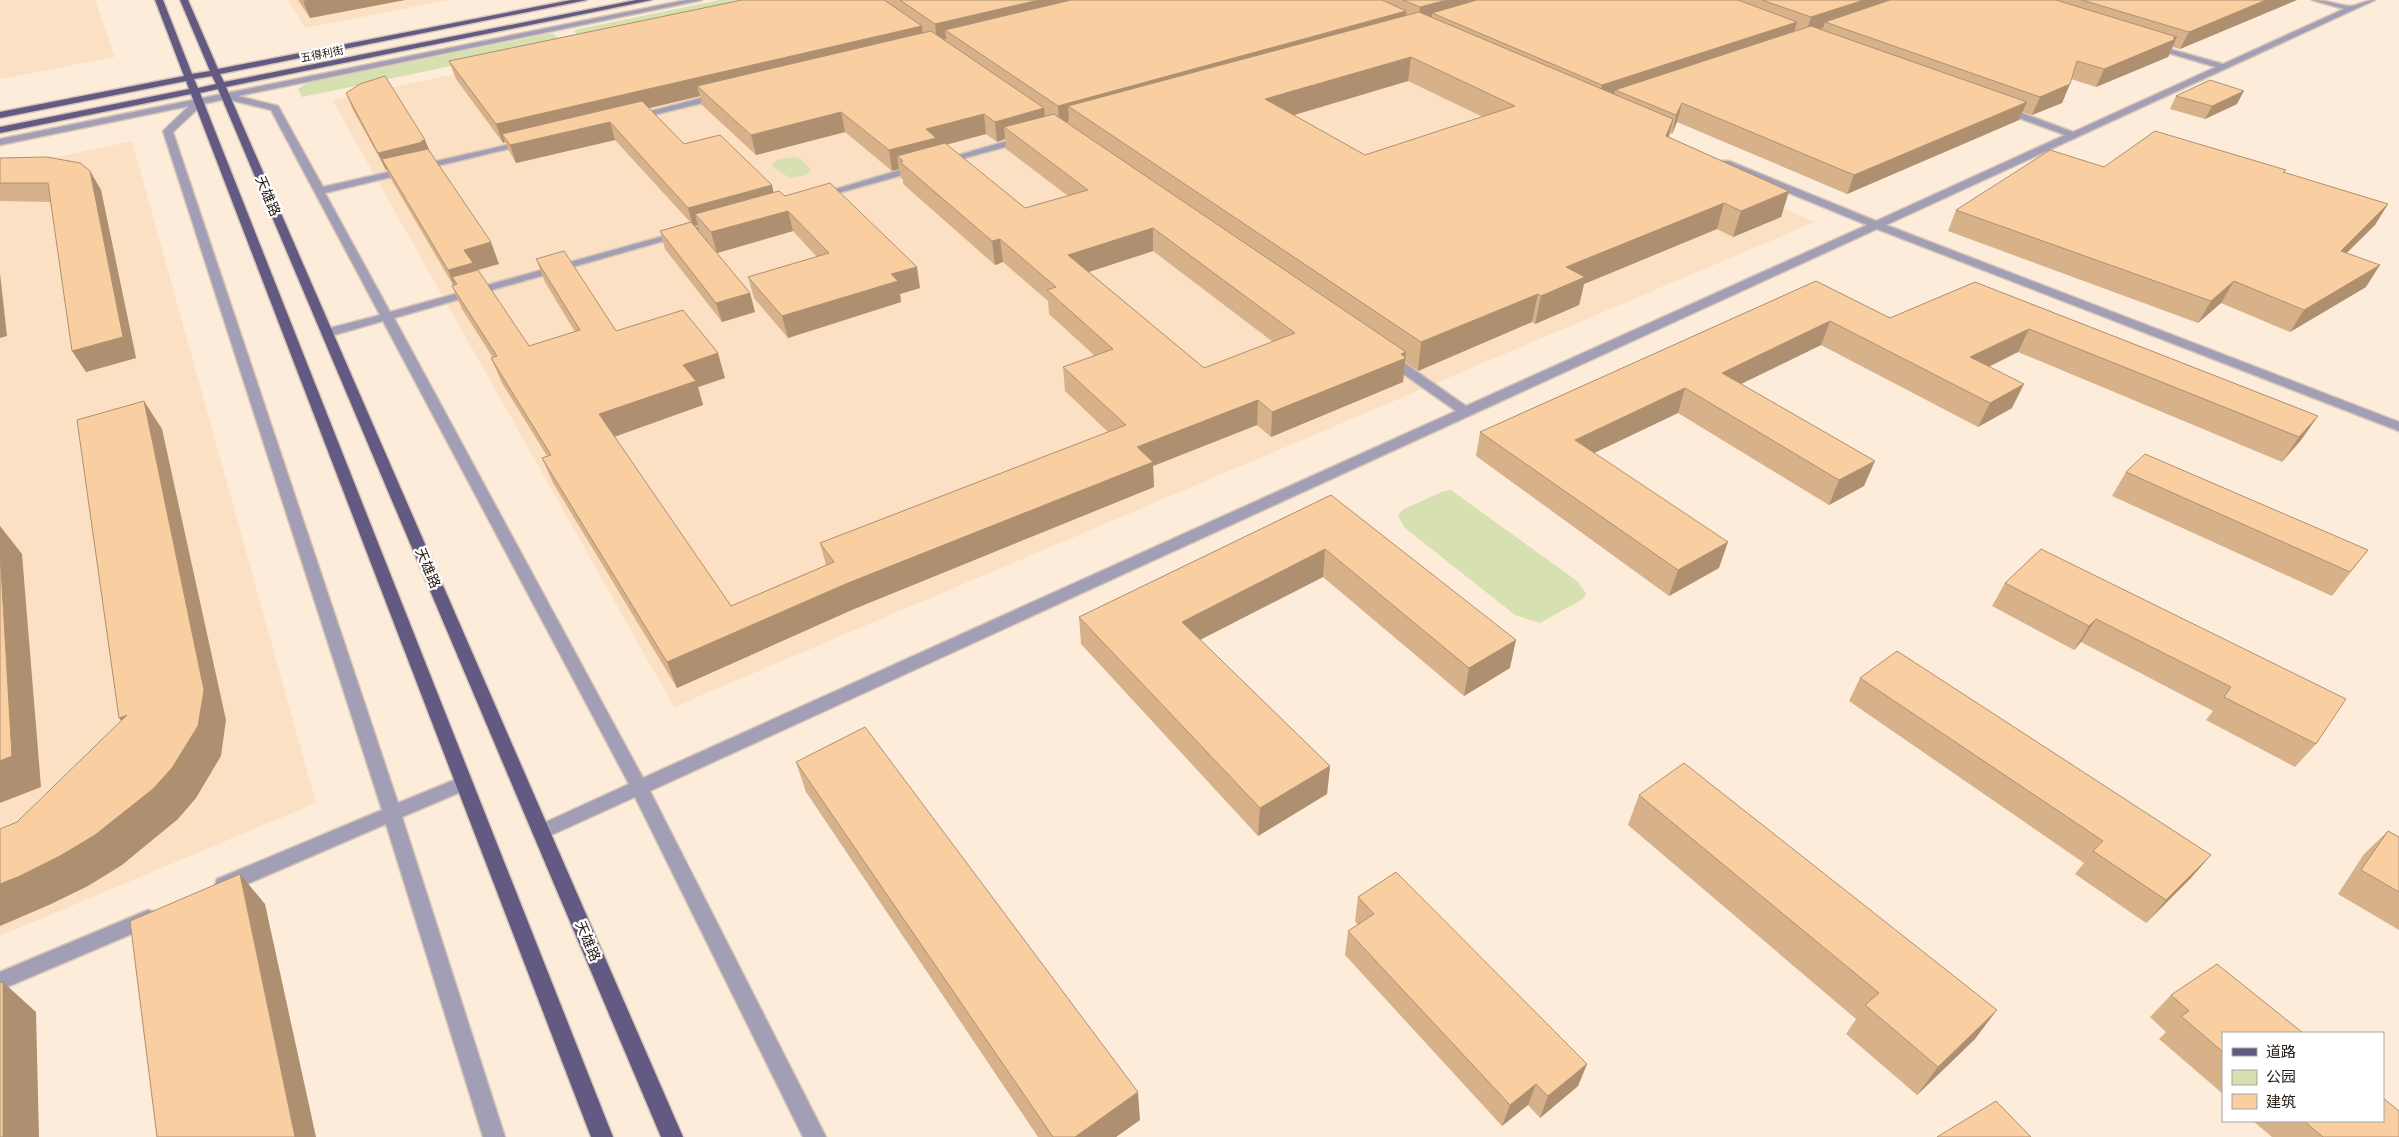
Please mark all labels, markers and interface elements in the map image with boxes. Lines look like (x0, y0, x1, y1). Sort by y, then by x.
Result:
street label: 五得利街 (299, 43, 345, 65)
street label: 天雄路 (252, 173, 284, 219)
street label: 天雄路 (412, 545, 444, 591)
street label: 天雄路 (572, 918, 604, 964)
legend (2222, 1032, 2384, 1122)
text: 道路 (2266, 1042, 2296, 1061)
text: 公园 (2266, 1067, 2296, 1086)
text: 建筑 (2266, 1092, 2296, 1111)

